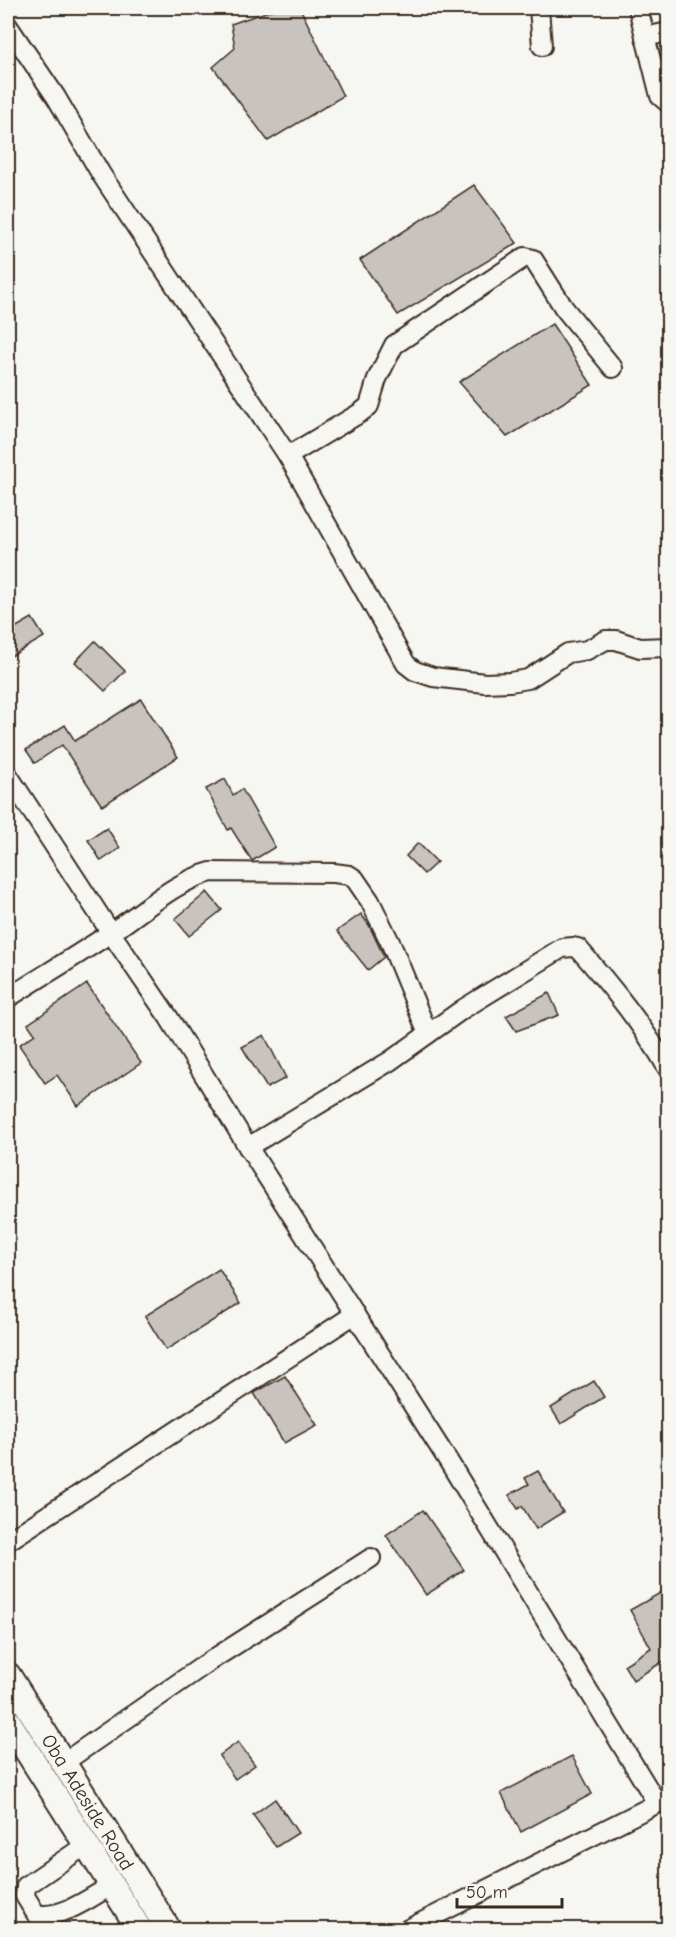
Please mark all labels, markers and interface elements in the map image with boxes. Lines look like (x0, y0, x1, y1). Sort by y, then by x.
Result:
street label: Oba Adeside Road (36, 1730, 139, 1875)
scale bar (457, 1871, 562, 1909)
text: 50 m (466, 1882, 508, 1903)

